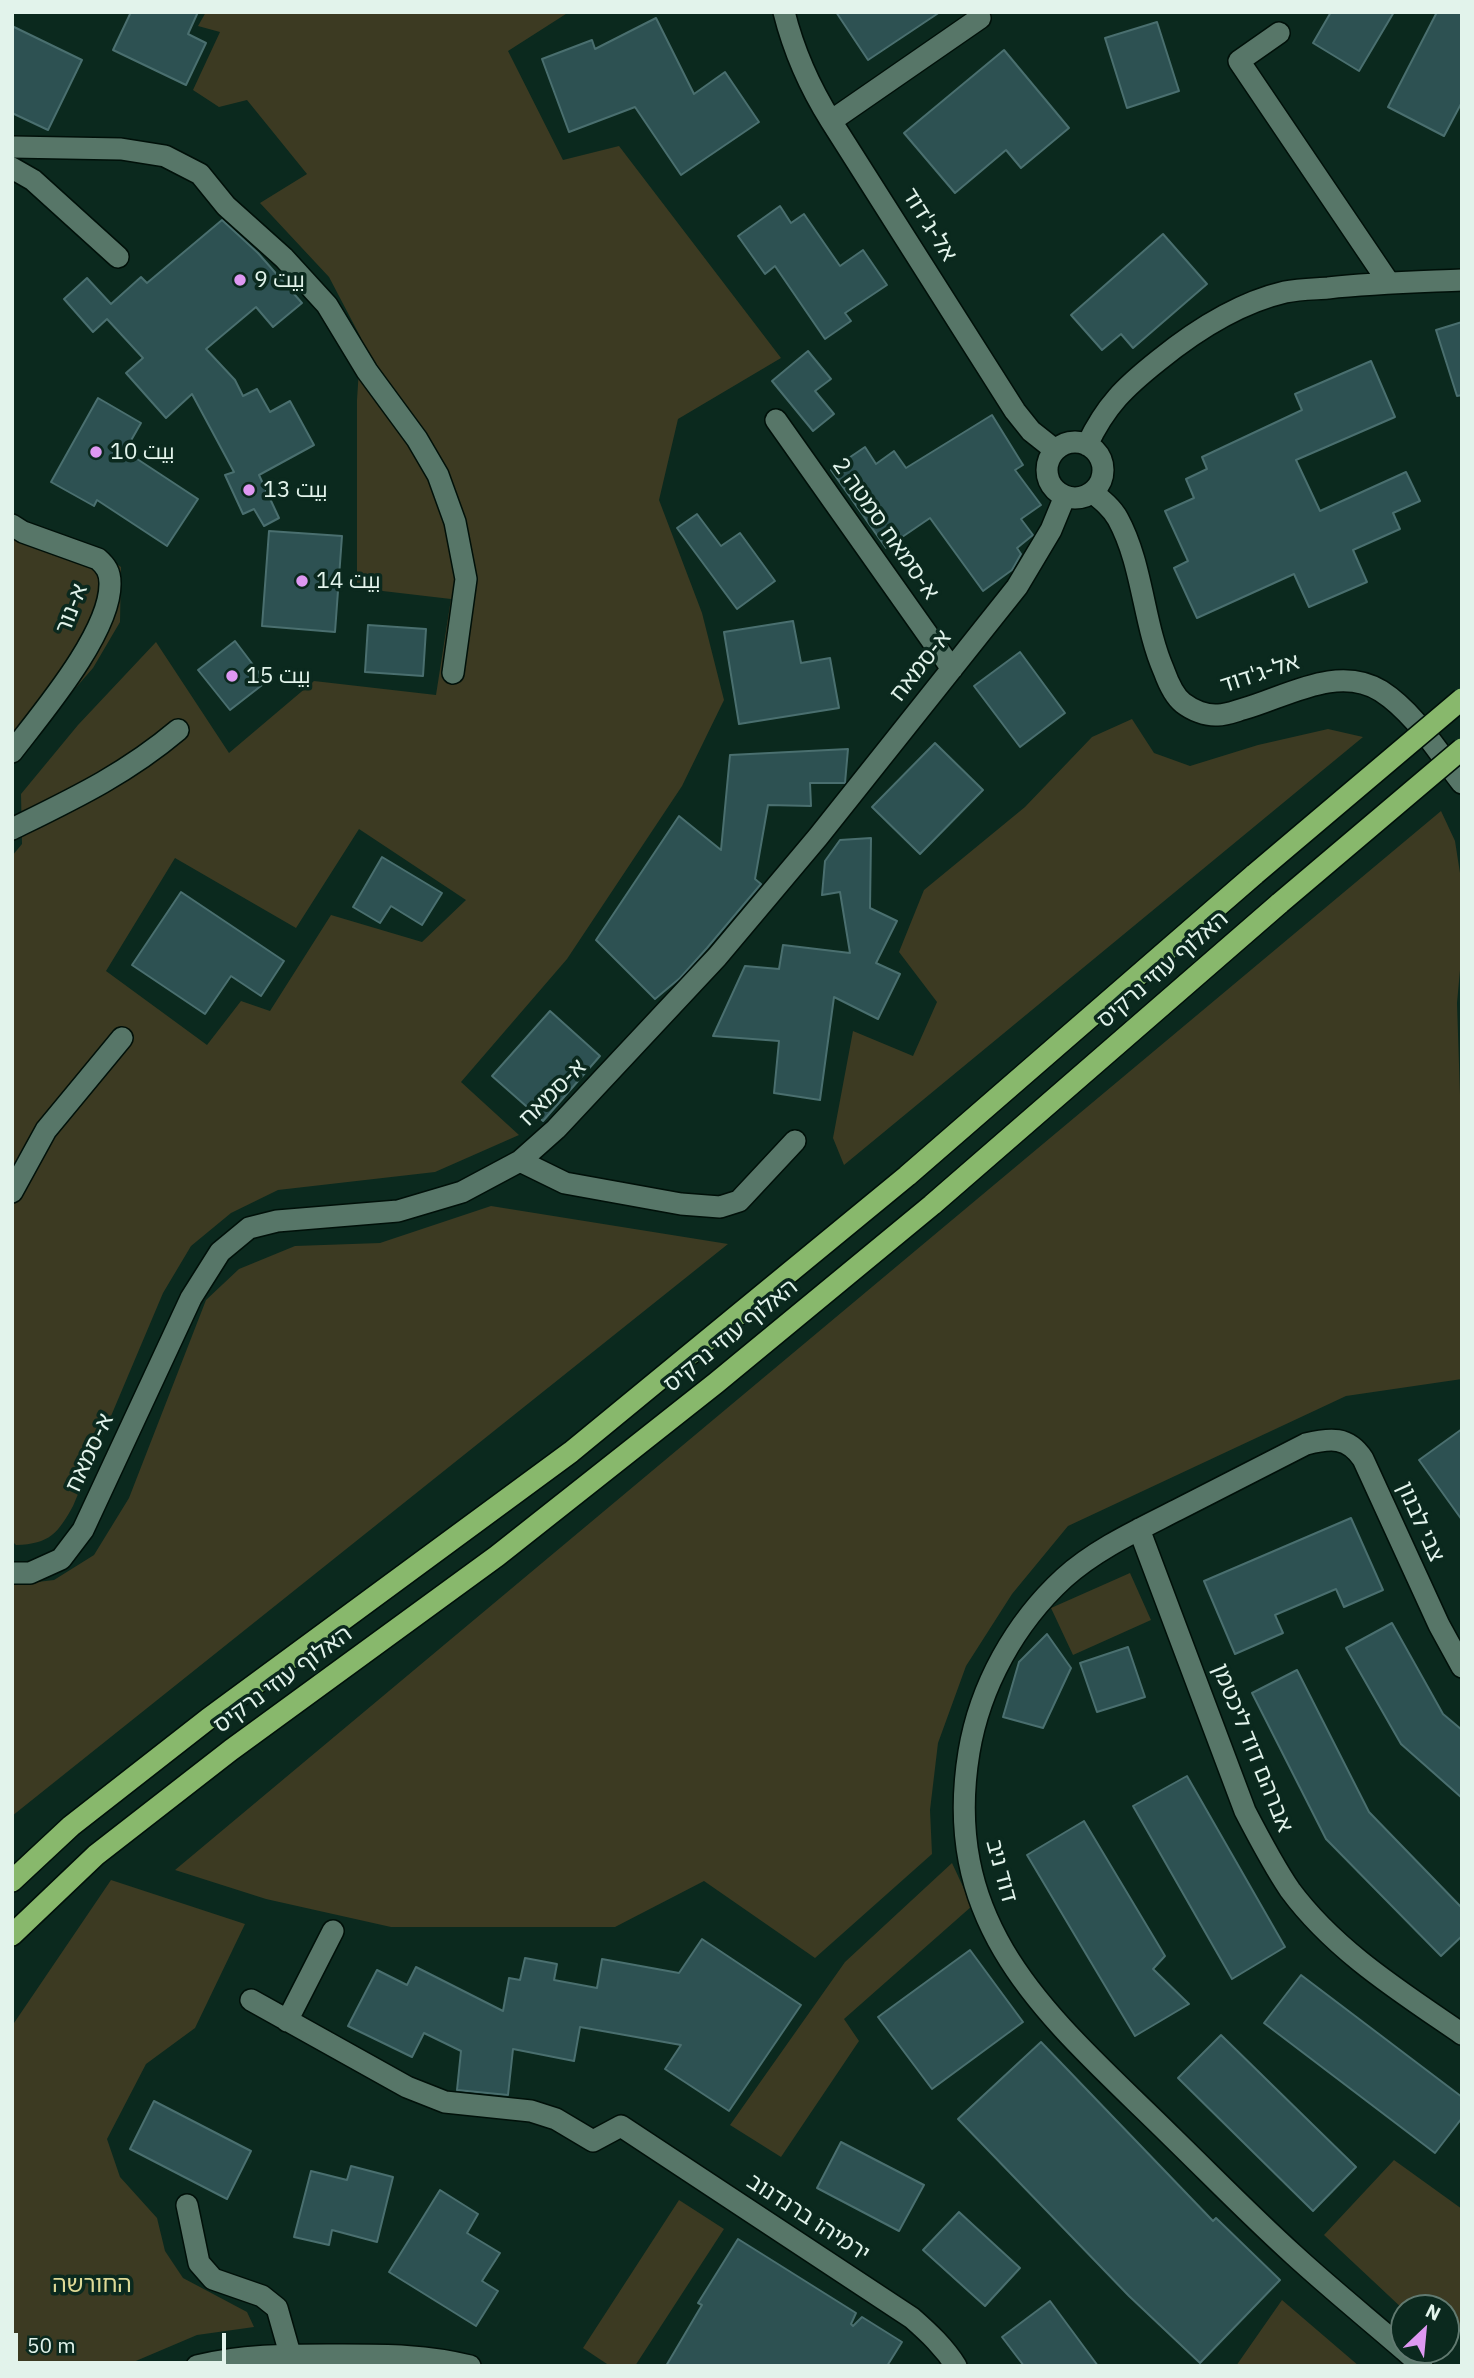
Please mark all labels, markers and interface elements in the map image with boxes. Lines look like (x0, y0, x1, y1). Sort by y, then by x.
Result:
street label: אל-ג'דוד (896, 183, 962, 267)
place label: بيت 9 (254, 266, 305, 294)
marker: بيت 9 (232, 272, 248, 288)
place label: بيت 10 (110, 438, 175, 466)
marker: بيت 10 (88, 444, 104, 460)
street label: א-סמאח סמטה 2 (826, 453, 944, 605)
place label: بيت 13 (263, 476, 328, 504)
marker: بيت 13 (241, 482, 257, 498)
place label: بيت 14 (316, 567, 381, 595)
marker: بيت 14 (294, 573, 310, 589)
street label: א-נור (50, 580, 94, 638)
street label: א-סמאח (884, 625, 958, 707)
street label: אל-ג'דוד (1217, 648, 1303, 700)
place label: بيت 15 (246, 662, 311, 690)
marker: بيت 15 (224, 668, 240, 684)
street label: האלוף עוזי נרקיס (1092, 906, 1234, 1034)
street label: א-סמאח (514, 1054, 592, 1132)
street label: האלוף עוזי נרקיס (658, 1274, 804, 1398)
street label: א-סמאח (60, 1409, 120, 1497)
street label: צבי לבנון (1390, 1478, 1450, 1566)
street label: האלוף עוזי נרקיס (208, 1621, 358, 1739)
street label: אברהם דוד ליכטמן (1206, 1660, 1298, 1836)
street label: דוד ניב (979, 1836, 1023, 1906)
street label: ירמיהו ברנדנוב (741, 2168, 875, 2268)
park label: החורשה (52, 2271, 132, 2299)
north arrow (1390, 2294, 1460, 2364)
text: N (1422, 2298, 1445, 2326)
scale bar (18, 2318, 229, 2362)
text: 50 m (27, 2331, 76, 2359)

